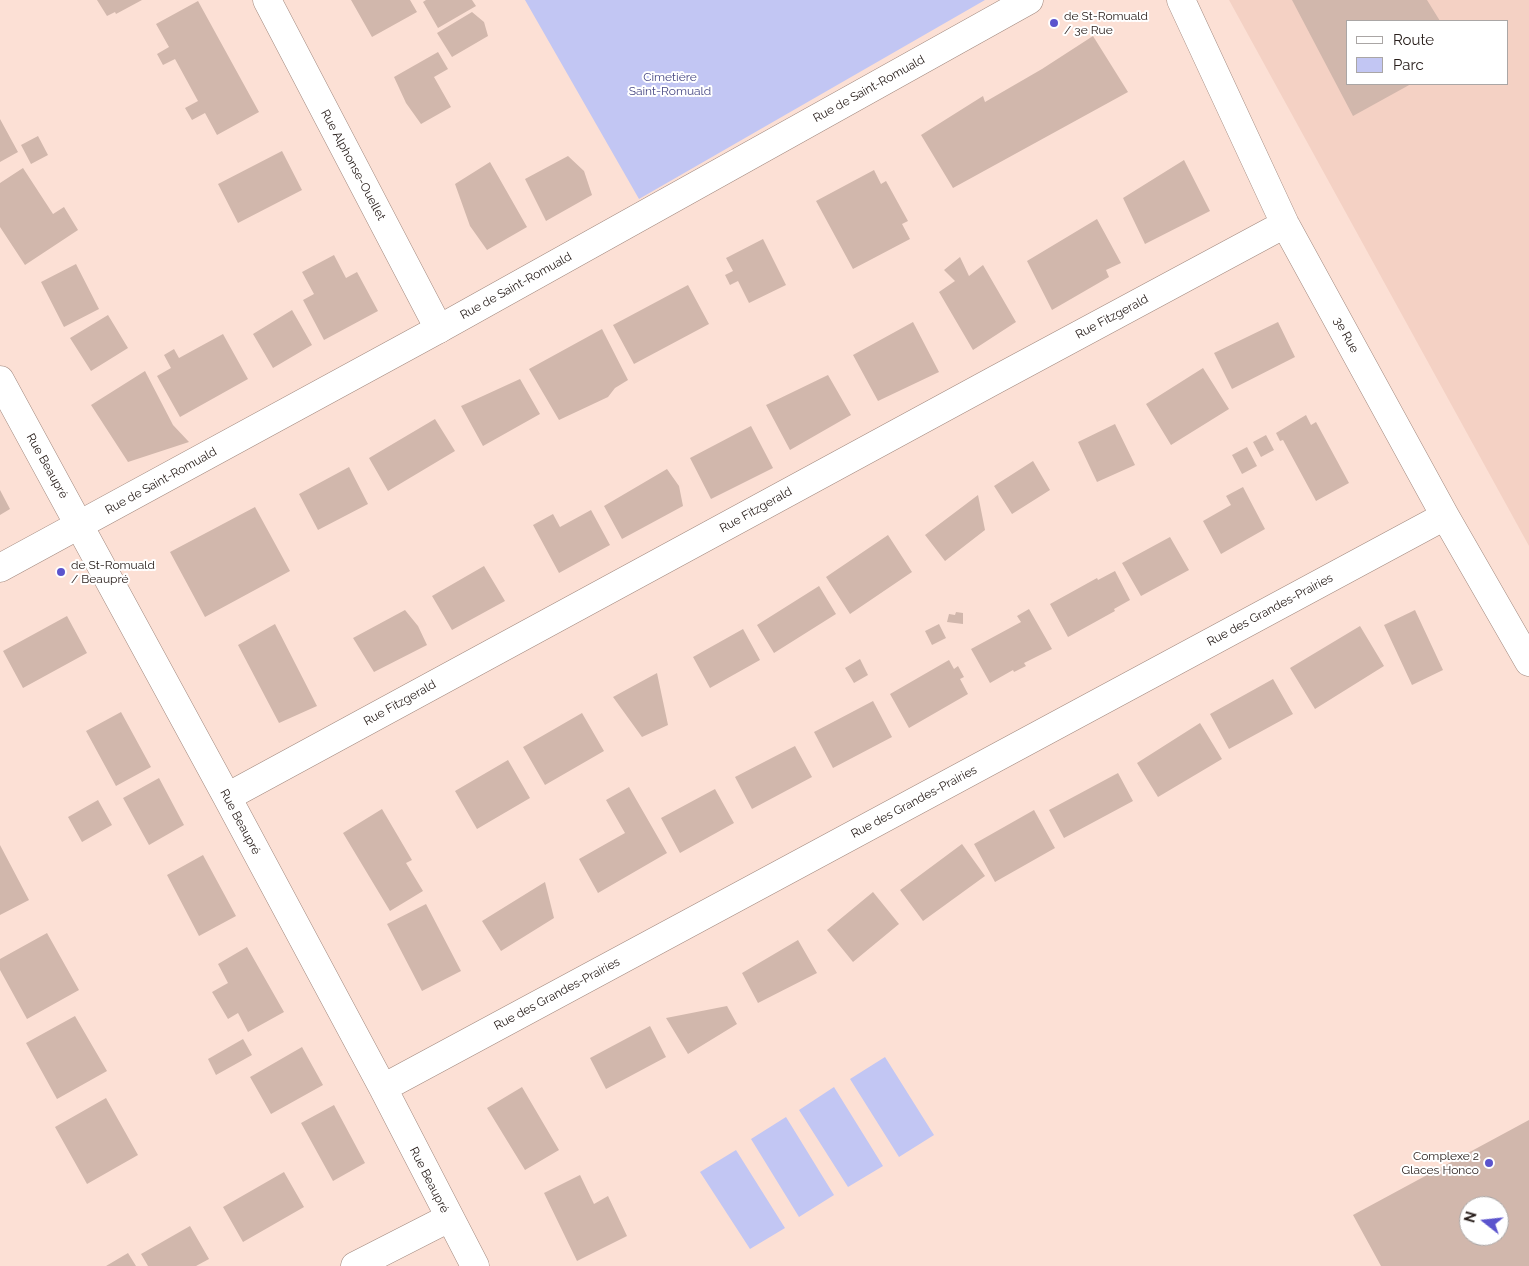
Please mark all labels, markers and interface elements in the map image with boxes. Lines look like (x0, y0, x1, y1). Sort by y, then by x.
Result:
place label: de St-Romuald / 3e Rue (1064, 9, 1148, 37)
marker: de St-Romuald / 3e Rue (1048, 17, 1060, 29)
legend (1346, 20, 1509, 85)
text: Route (1393, 31, 1434, 49)
street label: Rue de Saint-Romuald (811, 52, 927, 126)
text: Parc (1393, 56, 1424, 74)
park label: Cimetière Saint-Romuald (629, 70, 711, 98)
street label: Rue Alphonse-Ouellet (318, 107, 388, 223)
street label: Rue de Saint-Romuald (458, 249, 574, 323)
street label: Rue Fitzgerald (1073, 292, 1151, 342)
street label: 3e Rue (1330, 315, 1362, 355)
street label: Rue Beaupré (23, 431, 71, 501)
street label: Rue de Saint-Romuald (103, 444, 219, 518)
street label: Rue Fitzgerald (717, 484, 795, 536)
place label: de St-Romuald / Beaupré (71, 558, 155, 586)
marker: de St-Romuald / Beaupré (55, 566, 67, 578)
street label: Rue des Grandes-Prairies (1205, 571, 1335, 649)
street label: Rue Fitzgerald (361, 677, 439, 729)
street label: Rue des Grandes-Prairies (849, 763, 979, 841)
street label: Rue Beaupré (217, 787, 263, 857)
street label: Rue des Grandes-Prairies (492, 955, 622, 1033)
street label: Rue Beaupré (406, 1145, 452, 1215)
place label: Complexe 2 Glaces Honco (1402, 1149, 1479, 1177)
marker: Complexe 2 Glaces Honco (1483, 1157, 1495, 1169)
north arrow (1459, 1196, 1509, 1246)
text: N (1461, 1210, 1480, 1224)

